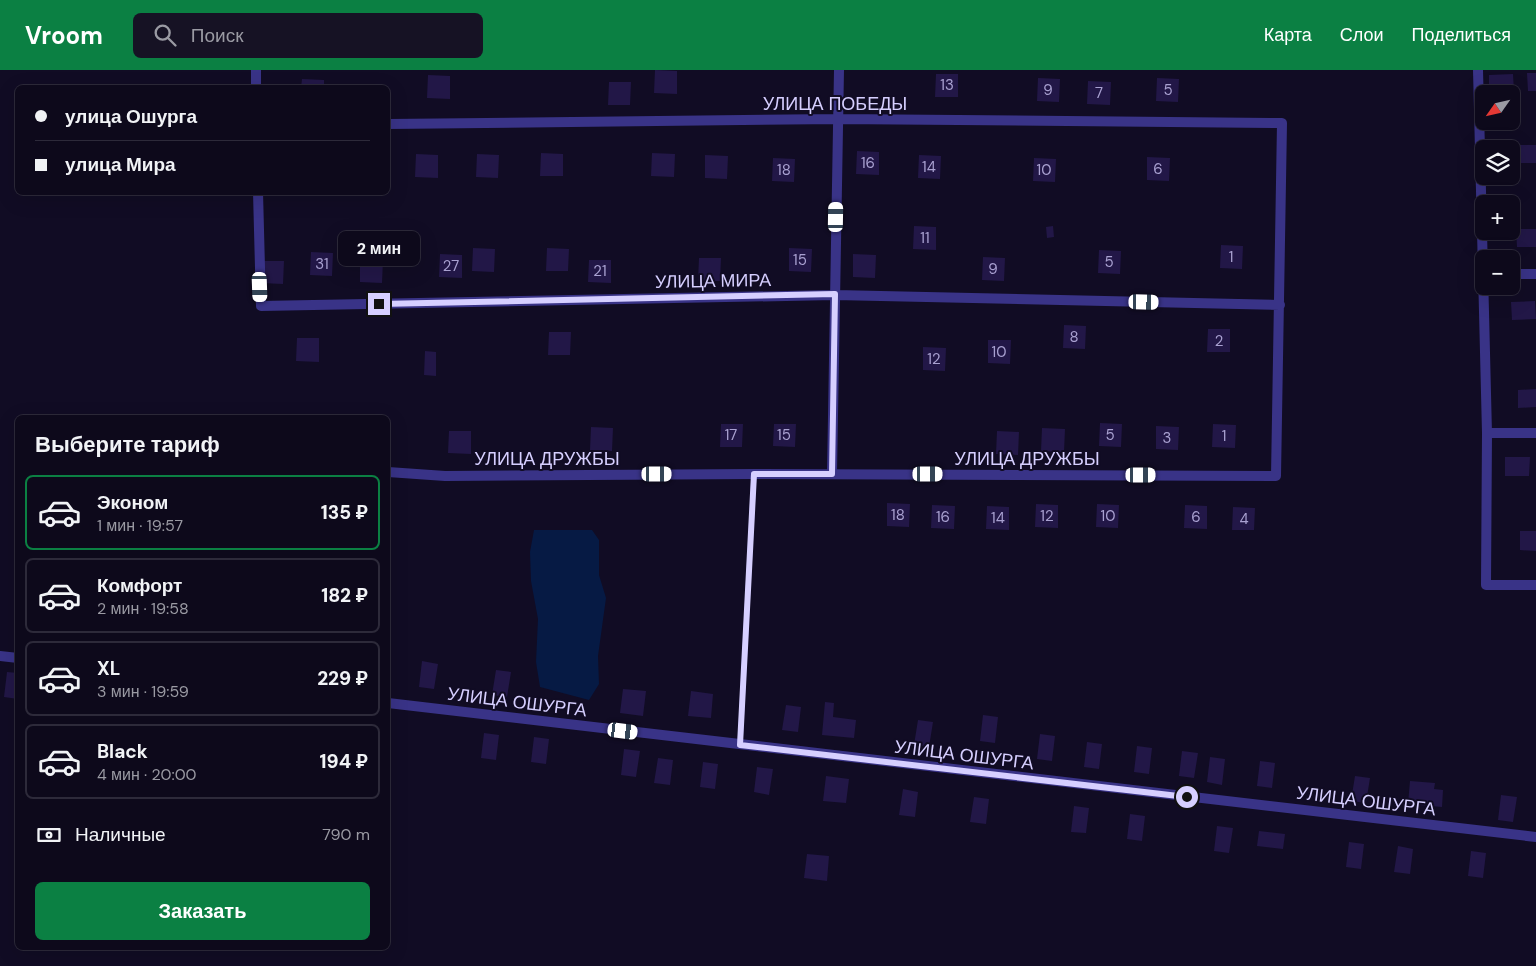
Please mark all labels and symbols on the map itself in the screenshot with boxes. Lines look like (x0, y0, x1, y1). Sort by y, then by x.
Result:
house number: 13 (940, 75, 954, 95)
house number: 9 (1043, 80, 1053, 100)
house number: 5 (1163, 80, 1173, 100)
house number: 7 (1095, 83, 1103, 103)
north arrow (1475, 85, 1520, 130)
street label: УЛИЦА ПОБЕДЫ (763, 92, 907, 116)
house number: 16 (861, 153, 875, 173)
house number: 14 (922, 157, 936, 177)
house number: 6 (1153, 159, 1163, 179)
house number: 18 (777, 160, 791, 180)
house number: 10 (1037, 160, 1051, 180)
car (828, 202, 843, 232)
house number: 11 (920, 228, 930, 248)
callout: 2 мин (338, 232, 420, 266)
house number: 1 (1229, 247, 1233, 267)
house number: 15 (793, 250, 807, 270)
house number: 5 (1104, 252, 1114, 272)
house number: 31 (315, 254, 329, 274)
house number: 27 (443, 256, 459, 276)
house number: 9 (988, 259, 998, 279)
house number: 21 (593, 261, 607, 281)
street label: УЛИЦА МИРА (655, 268, 771, 294)
car (251, 272, 268, 302)
route end (368, 293, 390, 315)
car (1128, 294, 1159, 310)
house number: 8 (1069, 327, 1079, 347)
house number: 2 (1215, 331, 1223, 351)
house number: 10 (992, 342, 1006, 362)
house number: 12 (927, 349, 941, 369)
house number: 17 (725, 425, 737, 445)
house number: 15 (777, 425, 791, 445)
house number: 5 (1105, 425, 1115, 445)
house number: 1 (1222, 426, 1226, 446)
house number: 3 (1163, 428, 1171, 448)
street label: УЛИЦА ДРУЖБЫ (474, 447, 620, 471)
street label: УЛИЦА ДРУЖБЫ (954, 447, 1100, 471)
car (642, 467, 672, 482)
car (913, 467, 943, 482)
car (1126, 468, 1156, 483)
house number: 18 (891, 505, 905, 525)
house number: 12 (1040, 506, 1054, 526)
house number: 10 (1101, 506, 1115, 526)
house number: 16 (936, 507, 950, 527)
house number: 6 (1191, 507, 1201, 527)
house number: 14 (991, 508, 1005, 528)
house number: 4 (1239, 509, 1249, 529)
street label: УЛИЦА ОШУРГА (446, 682, 588, 722)
car (607, 722, 638, 740)
street label: УЛИЦА ОШУРГА (893, 735, 1035, 775)
street label: УЛИЦА ОШУРГА (1295, 781, 1437, 821)
route start (1176, 786, 1198, 808)

